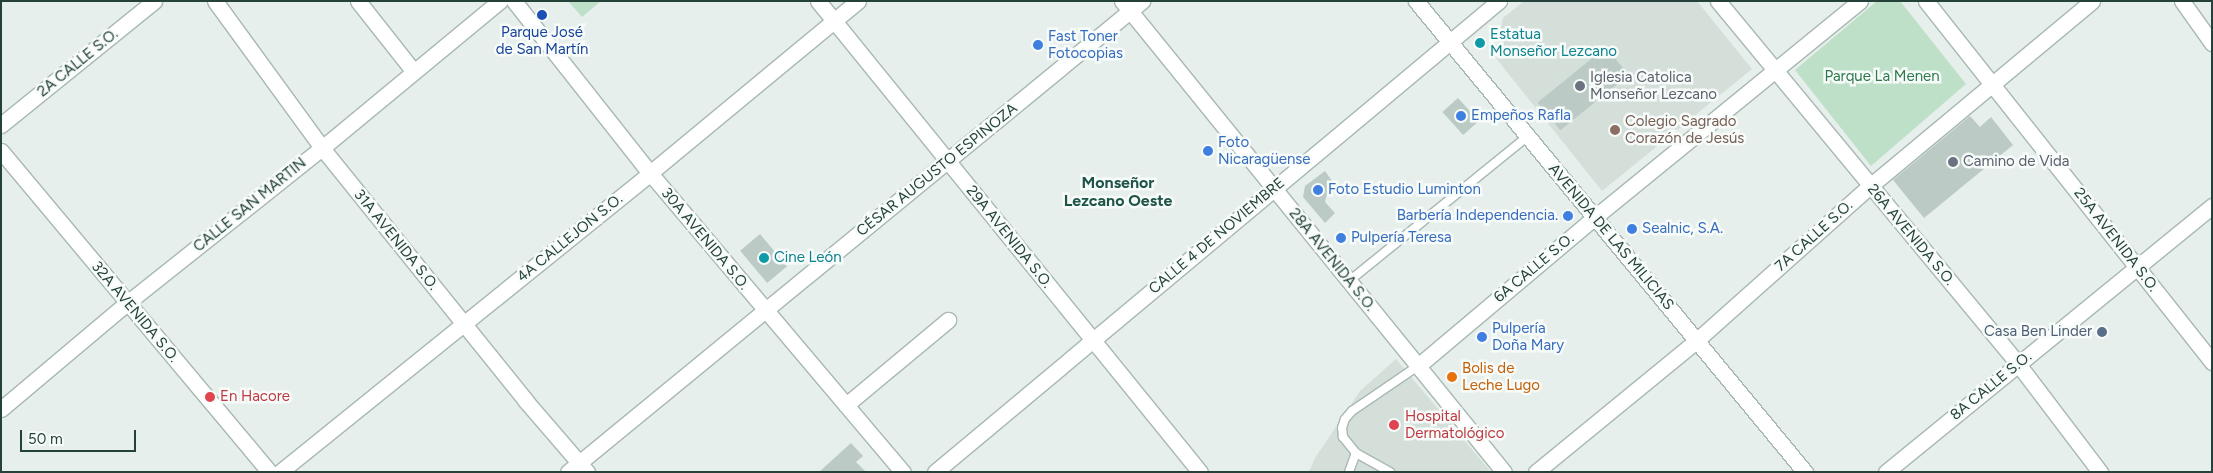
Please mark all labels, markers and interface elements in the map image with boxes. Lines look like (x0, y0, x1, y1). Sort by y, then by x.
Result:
marker: Parque José de San Martín (536, 9, 548, 21)
place label: Parque José de San Martín (496, 23, 588, 58)
street label: 2A CALLE S.O. (34, 25, 122, 101)
place label: Estatua Monseñor Lezcano (1490, 25, 1617, 60)
place label: Fast Toner Fotocopias (1048, 27, 1123, 62)
marker: Estatua Monseñor Lezcano (1474, 37, 1486, 49)
marker: Fast Toner Fotocopias (1032, 39, 1044, 51)
place label: Iglesia Catolica Monseñor Lezcano (1590, 68, 1717, 103)
park label: Parque La Menen (1824, 68, 1940, 86)
marker: Iglesia Catolica Monseñor Lezcano (1574, 80, 1586, 92)
street label: CÉSAR AUGUSTO ESPINOZA (853, 100, 1021, 240)
place label: Empeños Rafla (1471, 107, 1571, 125)
marker: Empeños Rafla (1455, 110, 1467, 122)
place label: Colegio Sagrado Corazón de Jesús (1625, 112, 1744, 147)
marker: Colegio Sagrado Corazón de Jesús (1609, 124, 1621, 136)
place label: Foto Nicaragüense (1218, 133, 1310, 168)
marker: Foto Nicaragüense (1202, 145, 1214, 157)
place label: Camino de Vida (1963, 153, 2069, 171)
street label: CALLE SAN MARTIN (190, 154, 310, 256)
marker: Camino de Vida (1947, 156, 1959, 168)
street label: AVENIDA DE LAS MILICIAS (1545, 160, 1677, 314)
district label: Monseñor Lezcano Oeste (1064, 173, 1172, 211)
street label: CALLE 4 DE NOVIEMBRE (1145, 174, 1289, 298)
place label: Foto Estudio Luminton (1328, 181, 1481, 199)
street label: 26A AVENIDA S.O. (1863, 181, 1959, 289)
street label: 29A AVENIDA S.O. (962, 182, 1056, 292)
street label: 30A AVENIDA S.O. (657, 184, 753, 294)
marker: Foto Estudio Luminton (1312, 184, 1324, 196)
street label: 25A AVENIDA S.O. (2070, 185, 2162, 295)
street label: 31A AVENIDA S.O. (350, 186, 442, 294)
street label: 4A CALLEJON S.O. (514, 190, 626, 286)
street label: 7A CALLE S.O. (1772, 196, 1856, 276)
street label: 28A AVENIDA S.O. (1285, 205, 1379, 315)
place label: Barbería Independencia. (1397, 207, 1558, 225)
marker: Barbería Independencia. (1562, 210, 1574, 222)
place label: Sealnic, S.A. (1642, 220, 1723, 238)
marker: Sealnic, S.A. (1626, 223, 1638, 235)
place label: Pulpería Teresa (1351, 229, 1452, 247)
street label: 6A CALLE S.O. (1490, 229, 1578, 307)
marker: Pulpería Teresa (1335, 232, 1347, 244)
place label: Cine León (774, 249, 842, 267)
marker: Cine León (758, 252, 770, 264)
street label: 32A AVENIDA S.O. (88, 258, 182, 366)
place label: Pulpería Doña Mary (1492, 319, 1564, 354)
place label: Casa Ben Linder (1984, 323, 2092, 341)
marker: Casa Ben Linder (2096, 326, 2108, 338)
marker: Pulpería Doña Mary (1476, 331, 1488, 343)
street label: 8A CALLE S.O. (1947, 348, 2035, 424)
place label: Bolis de Leche Lugo (1462, 359, 1540, 394)
marker: Bolis de Leche Lugo (1446, 371, 1458, 383)
place label: En Hacore (220, 388, 290, 406)
marker: En Hacore (204, 391, 216, 403)
place label: Hospital Dermatológico (1405, 407, 1504, 442)
marker: Hospital Dermatológico (1387, 418, 1401, 432)
scale bar (22, 420, 139, 452)
text: 50 m (28, 430, 63, 448)

